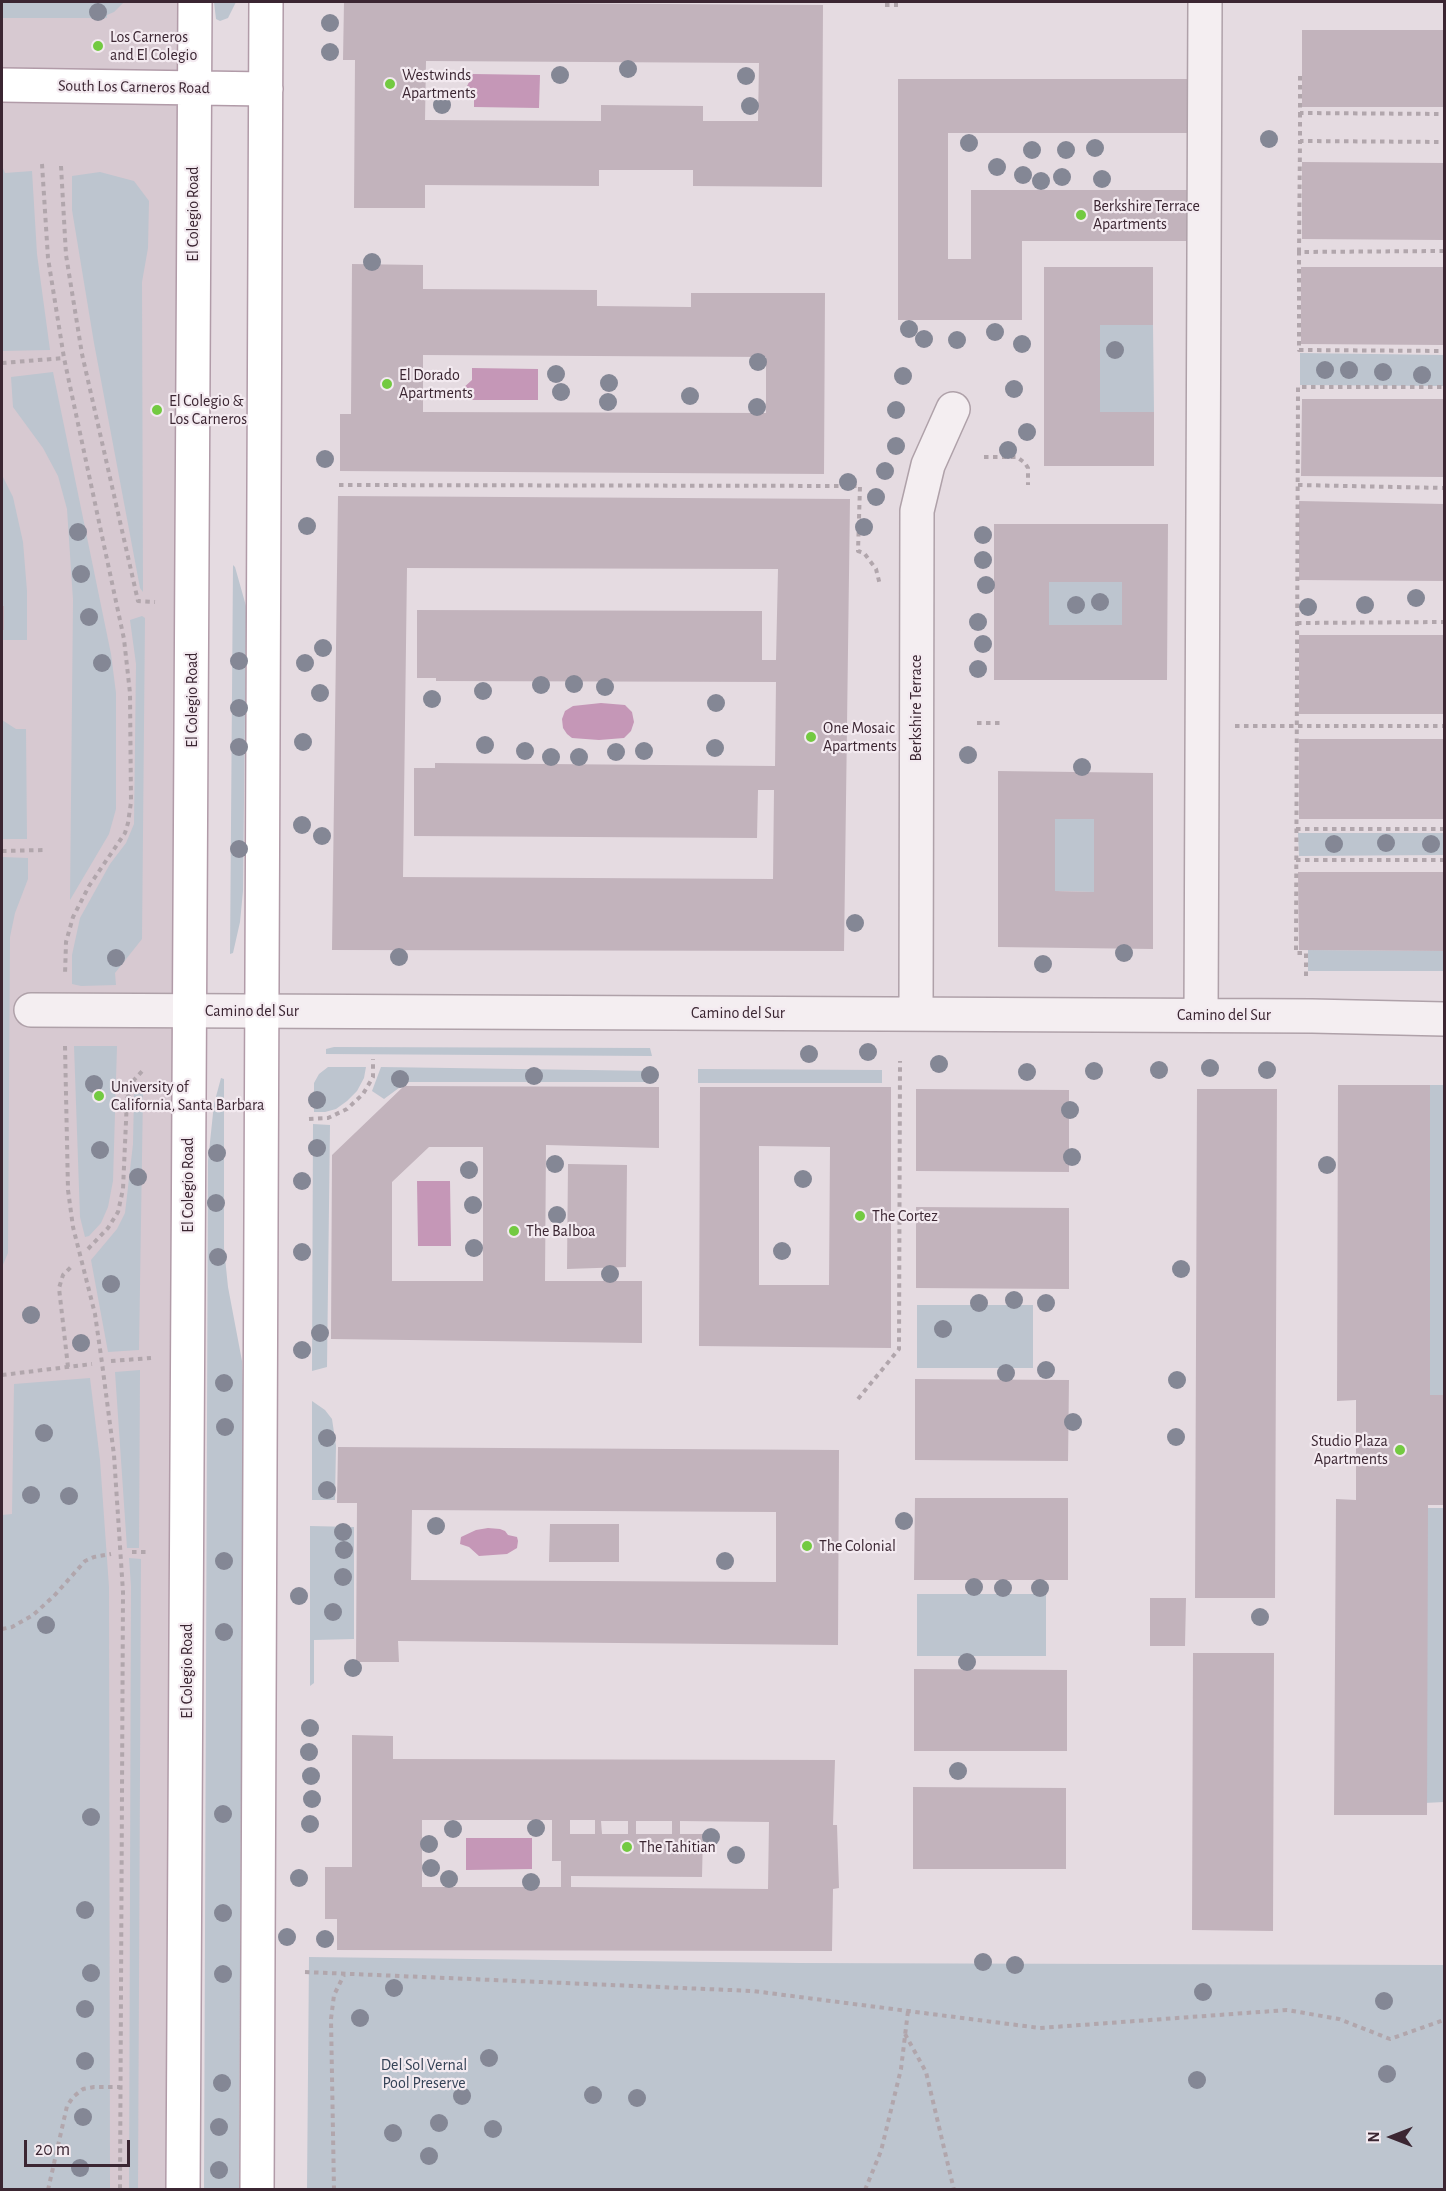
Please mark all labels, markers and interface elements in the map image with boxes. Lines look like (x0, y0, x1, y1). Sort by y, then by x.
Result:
place label: Los Carneros and El Colegio (110, 27, 197, 65)
marker: Los Carneros and El Colegio (91, 39, 105, 53)
place label: Westwinds Apartments (402, 65, 476, 103)
street label: South Los Carneros Road (58, 76, 210, 98)
marker: Westwinds Apartments (383, 77, 397, 91)
street label: El Colegio Road (183, 166, 203, 262)
place label: Berkshire Terrace Apartments (1093, 196, 1200, 234)
marker: Berkshire Terrace Apartments (1074, 208, 1088, 222)
place label: El Dorado Apartments (399, 365, 473, 403)
marker: El Dorado Apartments (380, 377, 394, 391)
place label: El Colegio & Los Carneros (169, 391, 247, 429)
marker: El Colegio & Los Carneros (150, 403, 164, 417)
street label: El Colegio Road (182, 652, 202, 748)
street label: Berkshire Terrace (906, 655, 926, 761)
place label: One Mosaic Apartments (823, 718, 897, 756)
marker: One Mosaic Apartments (804, 730, 818, 744)
street label: Camino del Sur (205, 1001, 299, 1021)
street label: Camino del Sur (691, 1003, 785, 1023)
street label: Camino del Sur (1177, 1005, 1271, 1025)
place label: University of California, Santa Barbara (111, 1077, 265, 1115)
marker: University of California, Santa Barbara (92, 1089, 106, 1103)
street label: El Colegio Road (178, 1137, 198, 1233)
place label: The Cortez (872, 1206, 938, 1226)
marker: The Cortez (853, 1209, 867, 1223)
place label: The Balboa (526, 1221, 595, 1241)
marker: The Balboa (507, 1224, 521, 1238)
place label: Studio Plaza Apartments (1311, 1431, 1388, 1469)
marker: Studio Plaza Apartments (1393, 1443, 1407, 1457)
place label: The Colonial (819, 1536, 896, 1556)
marker: The Colonial (800, 1539, 814, 1553)
street label: El Colegio Road (177, 1623, 197, 1719)
place label: The Tahitian (639, 1837, 716, 1857)
marker: The Tahitian (620, 1840, 634, 1854)
park label: Del Sol Vernal Pool Preserve (381, 2055, 467, 2093)
north arrow (1362, 2107, 1422, 2167)
scale bar (27, 2128, 134, 2166)
text: N (1366, 2131, 1382, 2143)
text: 20 m (35, 2141, 70, 2159)

